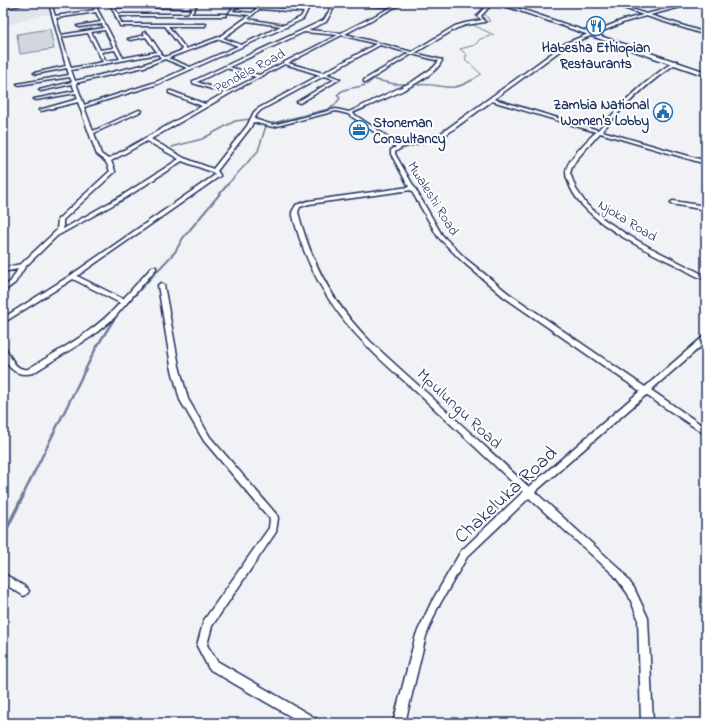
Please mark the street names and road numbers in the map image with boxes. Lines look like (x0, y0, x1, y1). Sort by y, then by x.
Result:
street label: Pendela Road (210, 44, 289, 99)
street label: Mwaleshi Road (402, 158, 464, 240)
street label: Njoka Road (594, 195, 661, 248)
street label: Mpulungu Road (409, 363, 508, 457)
street label: Chakeluka Road (449, 440, 565, 551)

